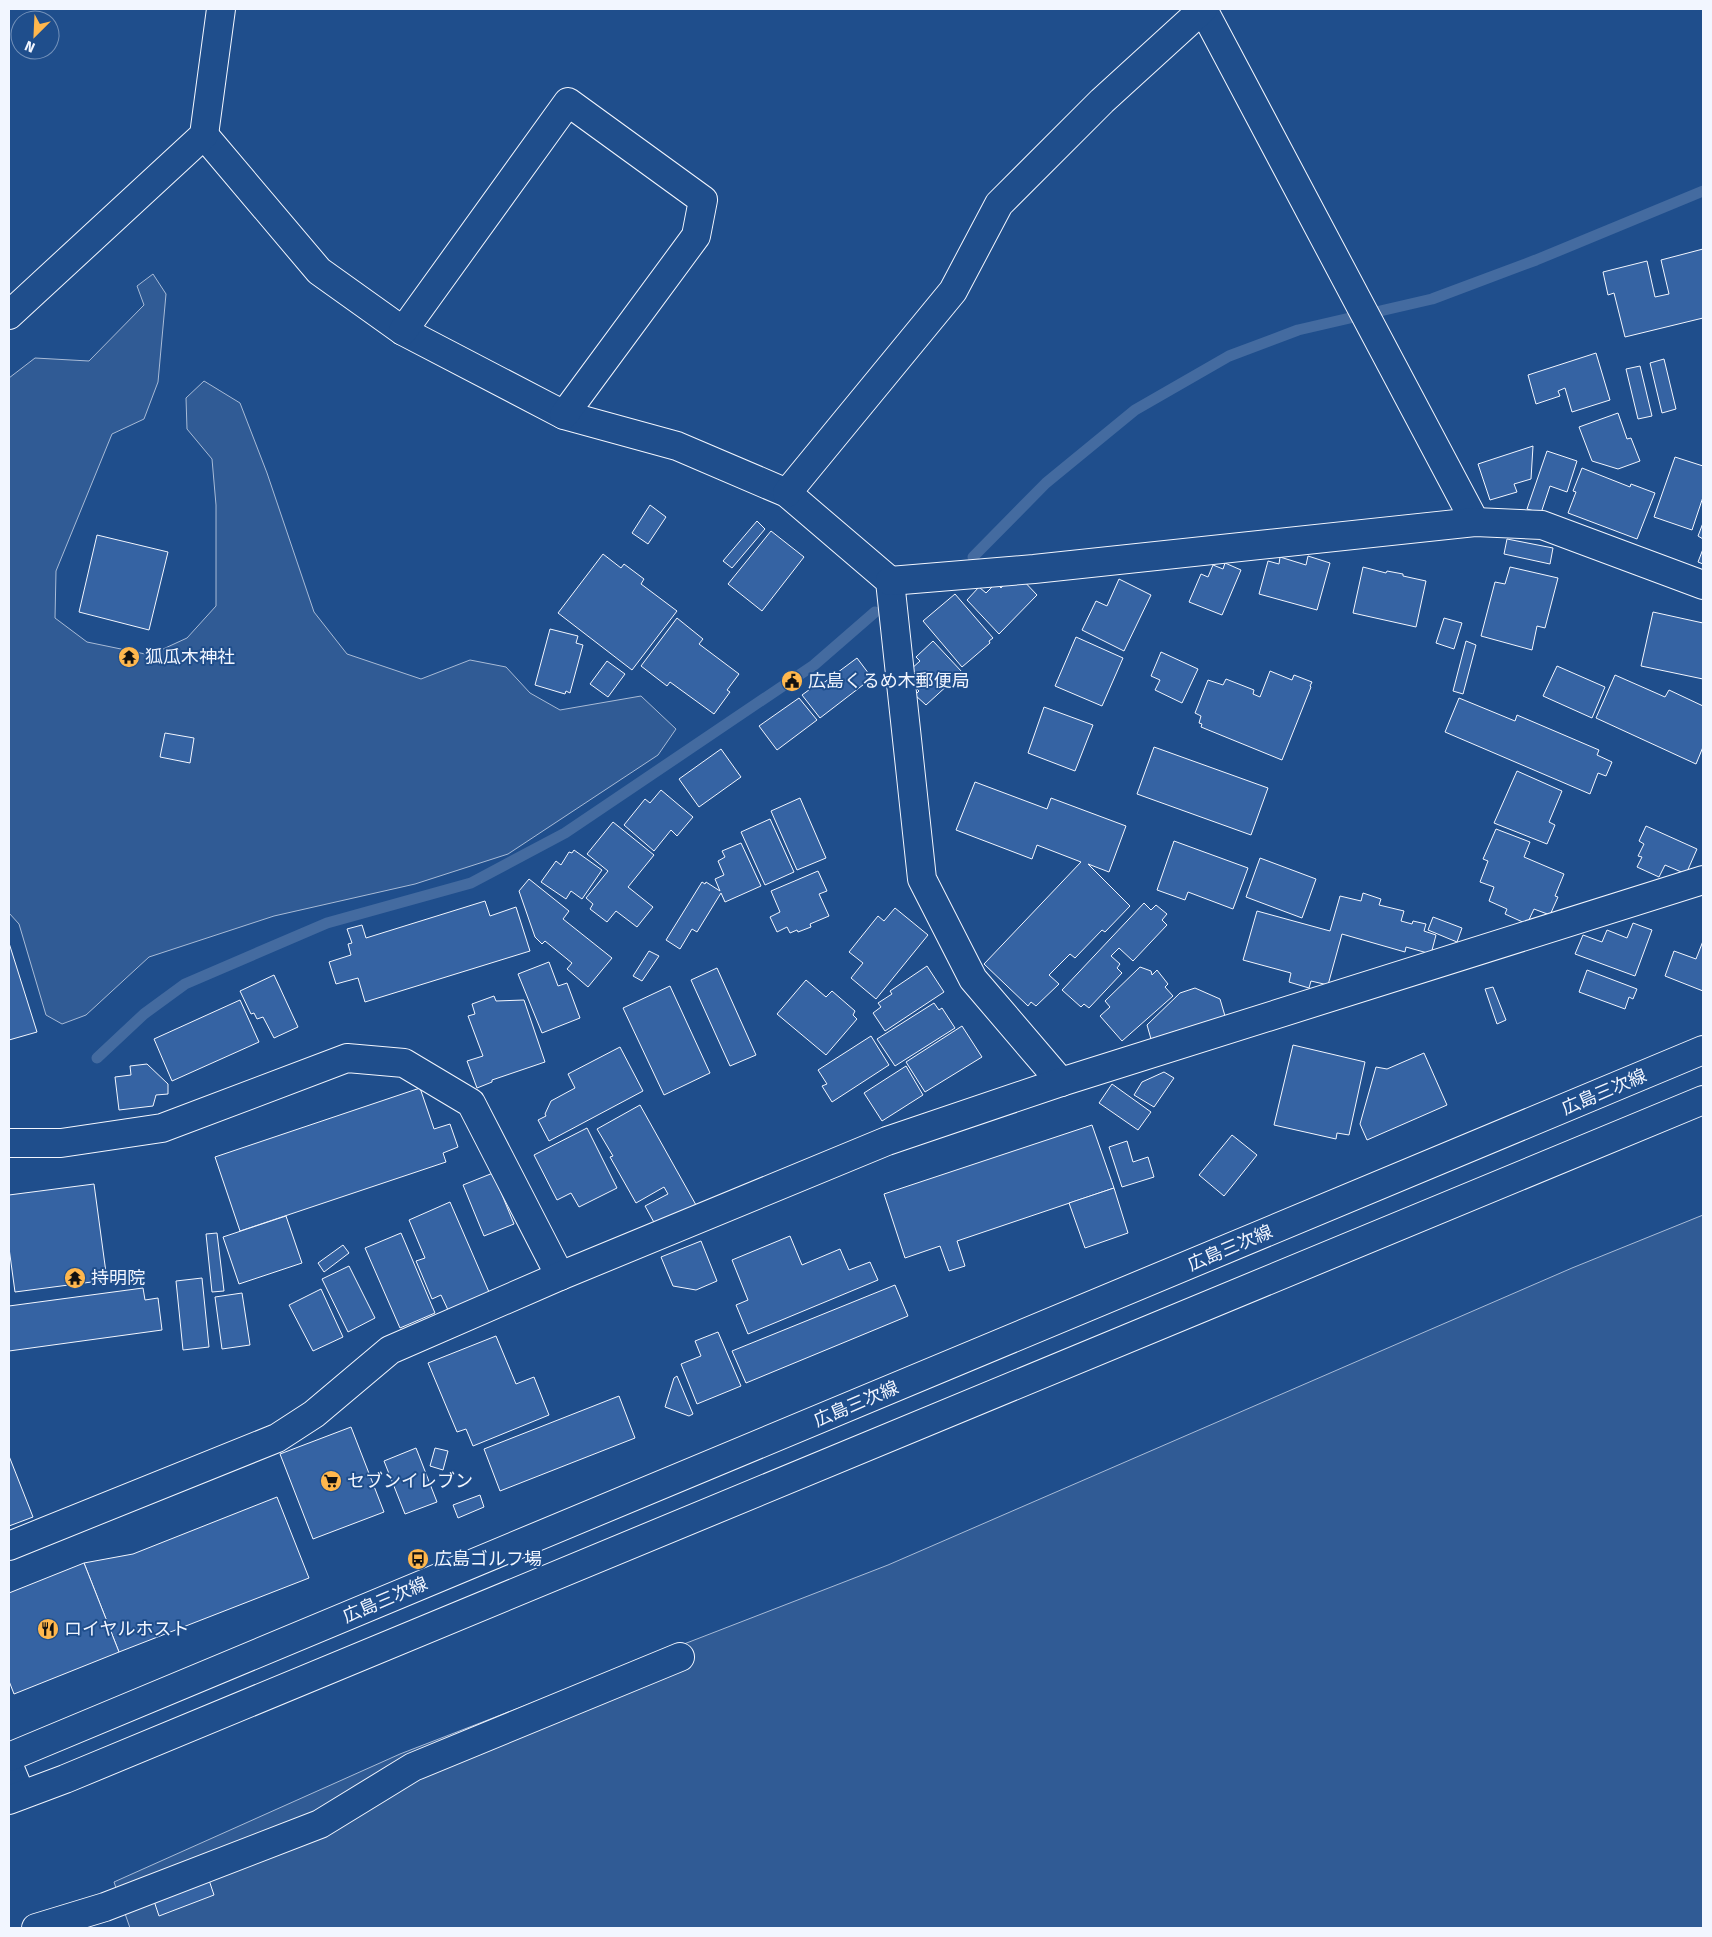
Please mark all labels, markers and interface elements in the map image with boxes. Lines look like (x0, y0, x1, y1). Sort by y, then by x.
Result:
north arrow (10, 10, 60, 60)
text: N (22, 37, 38, 56)
temple icon: 狐瓜木神社 (117, 645, 141, 669)
place label: 狐瓜木神社 (145, 646, 235, 668)
public building icon: 広島くるめ木郵便局 (780, 669, 804, 693)
place label: 広島くるめ木郵便局 (808, 670, 970, 692)
street label: 広島三次線 (1558, 1064, 1650, 1120)
street label: 広島三次線 (1184, 1220, 1276, 1276)
temple icon: 持明院 (63, 1266, 87, 1290)
place label: 持明院 (91, 1267, 145, 1289)
street label: 広島三次線 (810, 1376, 902, 1432)
supermarket icon: セブンイレブン (319, 1469, 343, 1493)
place label: セブンイレブン (347, 1470, 473, 1492)
bus stop icon: 広島ゴルフ場 (406, 1547, 430, 1571)
place label: 広島ゴルフ場 (434, 1548, 542, 1570)
street label: 広島三次線 (339, 1572, 431, 1628)
restaurant icon: ロイヤルホスト (36, 1617, 60, 1641)
place label: ロイヤルホスト (64, 1618, 189, 1640)

